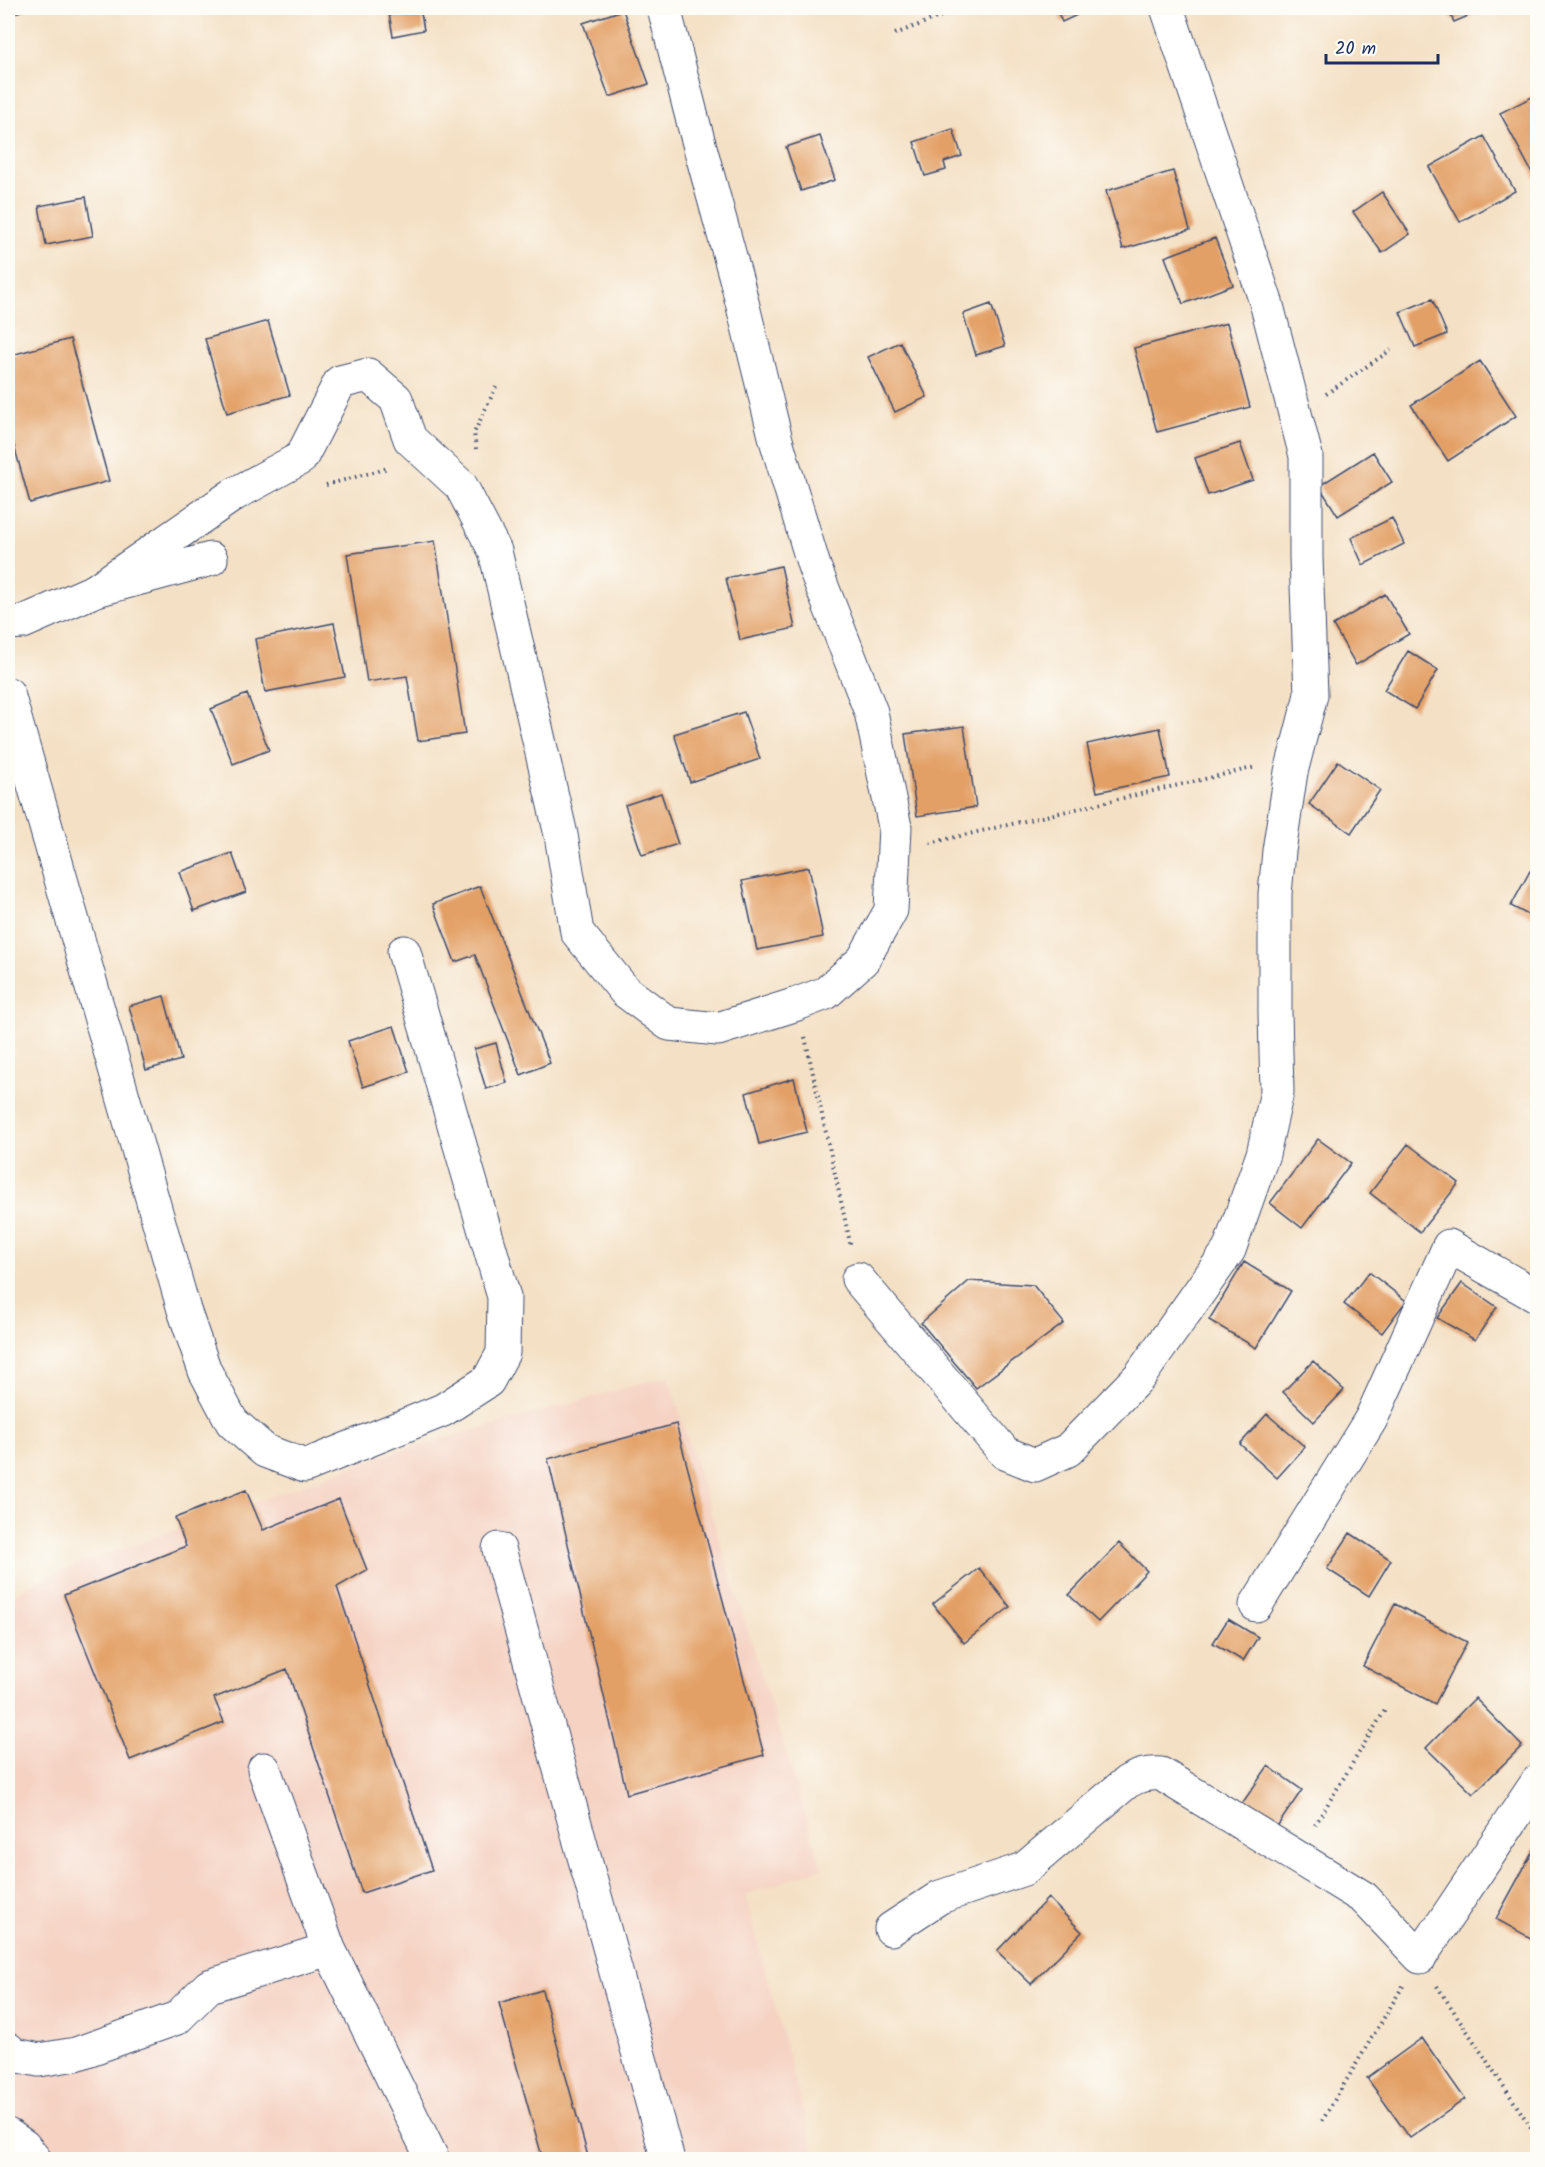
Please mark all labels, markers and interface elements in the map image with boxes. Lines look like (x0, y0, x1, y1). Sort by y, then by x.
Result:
scale bar (1326, 27, 1438, 65)
text: 20 m (1335, 35, 1376, 64)

